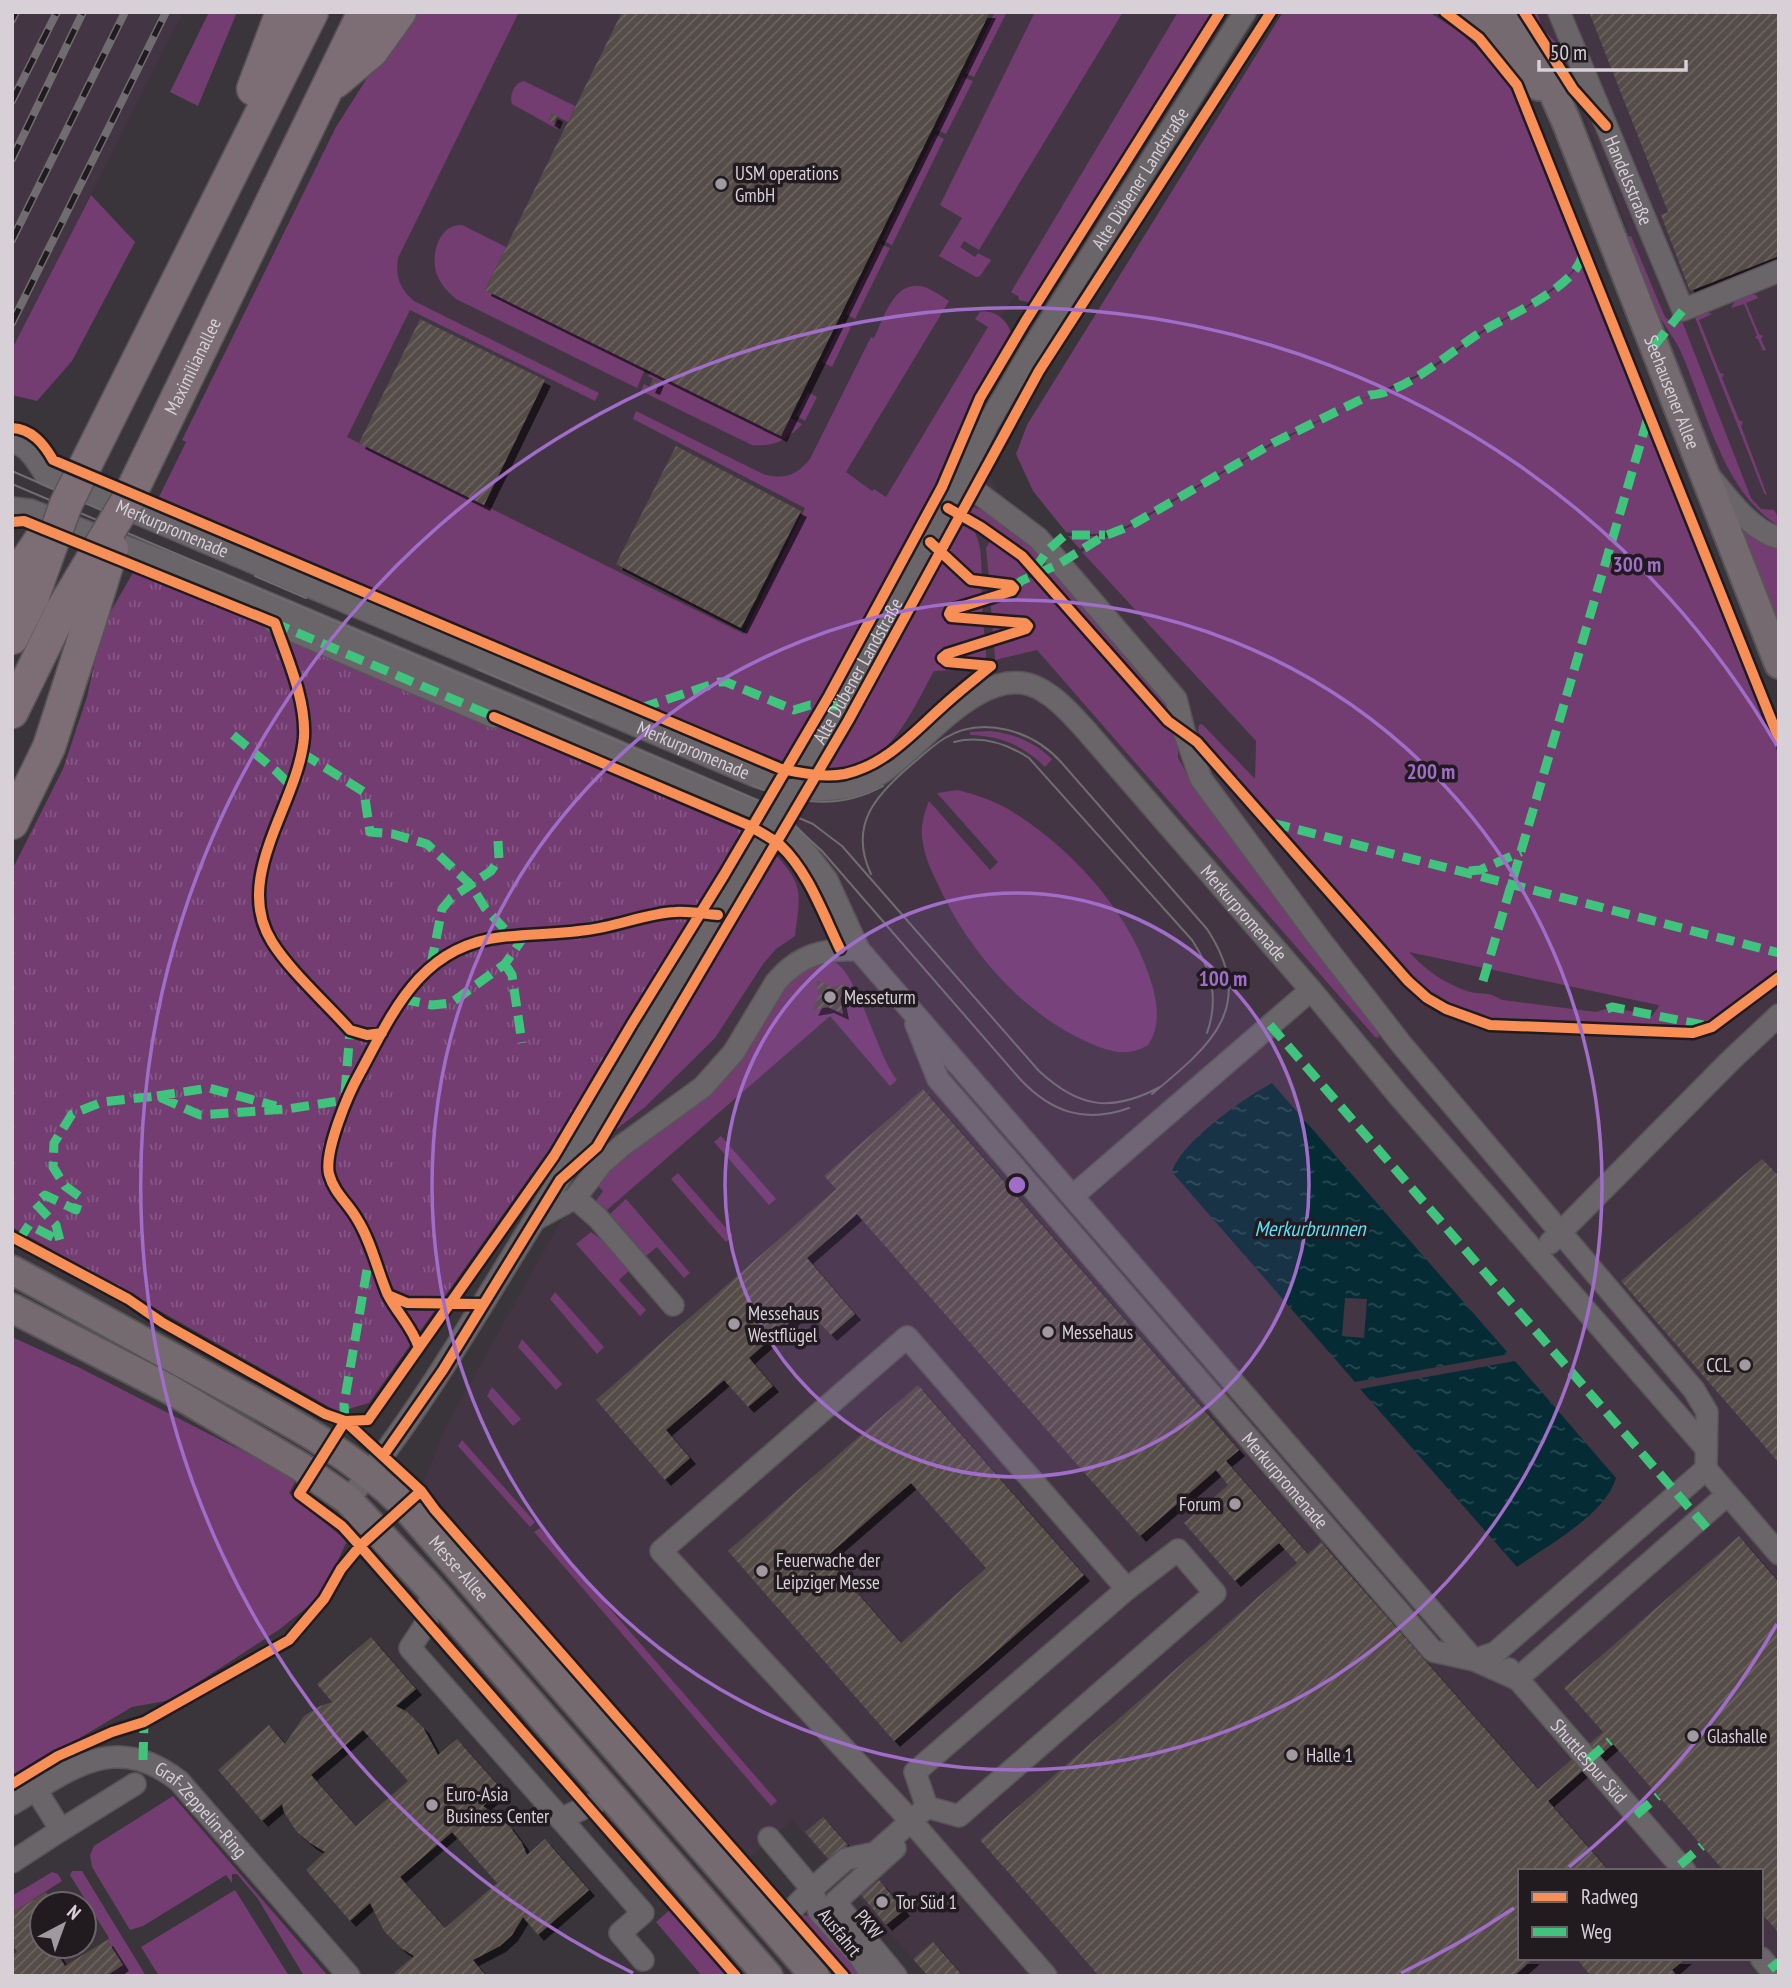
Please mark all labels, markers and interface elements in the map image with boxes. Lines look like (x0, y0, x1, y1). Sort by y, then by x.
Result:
scale bar (1539, 28, 1686, 72)
text: 50 m (1550, 39, 1587, 66)
street label: Alte Dübener Landstraße (1086, 103, 1194, 254)
street label: Handelsstraße (1600, 132, 1658, 229)
place label: USM operations GmbH (735, 161, 839, 207)
marker: USM operations GmbH (713, 176, 729, 192)
street label: Maximilianallee (159, 314, 226, 418)
street label: Seehausener Allee (1639, 331, 1706, 453)
street label: Merkurpromenade (113, 494, 233, 563)
text: 300 m (1613, 551, 1661, 578)
street label: Alte Dübener Landstraße (807, 593, 908, 748)
street label: Merkurpromenade (633, 715, 753, 784)
text: 200 m (1407, 758, 1455, 785)
street label: Merkurpromenade (1196, 860, 1293, 966)
text: 100 m (1199, 965, 1247, 992)
place label: Messeturm (844, 985, 916, 1009)
marker: Messeturm (822, 989, 838, 1005)
centre of rings (1005, 1173, 1029, 1197)
water label: Merkurbrunnen (1254, 1215, 1367, 1242)
place label: Messehaus Westflügel (748, 1301, 819, 1347)
marker: Messehaus Westflügel (726, 1316, 742, 1332)
place label: Messehaus (1062, 1320, 1133, 1344)
marker: Messehaus (1040, 1324, 1056, 1340)
place label: CCL (1706, 1353, 1731, 1377)
marker: CCL (1737, 1357, 1753, 1373)
street label: Merkurpromenade (1237, 1427, 1334, 1534)
place label: Forum (1179, 1492, 1221, 1516)
marker: Forum (1227, 1496, 1243, 1512)
street label: Messe-Allee (424, 1530, 494, 1606)
place label: Feuerwache der Leipziger Messe (776, 1548, 881, 1594)
marker: Feuerwache der Leipziger Messe (754, 1563, 770, 1579)
street label: Shuttlespur Süd (1546, 1714, 1632, 1808)
place label: Glashalle (1707, 1724, 1768, 1748)
marker: Glashalle (1685, 1728, 1701, 1744)
place label: Halle 1 (1306, 1743, 1353, 1767)
marker: Halle 1 (1284, 1747, 1300, 1763)
street label: Graf-Zeppelin-Ring (151, 1756, 253, 1863)
place label: Euro-Asia Business Center (446, 1782, 550, 1828)
marker: Euro-Asia Business Center (424, 1797, 440, 1813)
legend (1518, 1869, 1763, 1960)
text: Radweg (1581, 1883, 1638, 1910)
north arrow (28, 1890, 98, 1960)
place label: Tor Süd 1 (896, 1890, 957, 1914)
marker: Tor Süd 1 (874, 1894, 890, 1910)
text: N (62, 1900, 86, 1925)
street label: Ausfahrt (813, 1903, 867, 1962)
street label: PKW (850, 1905, 888, 1944)
text: Weg (1581, 1918, 1612, 1945)

